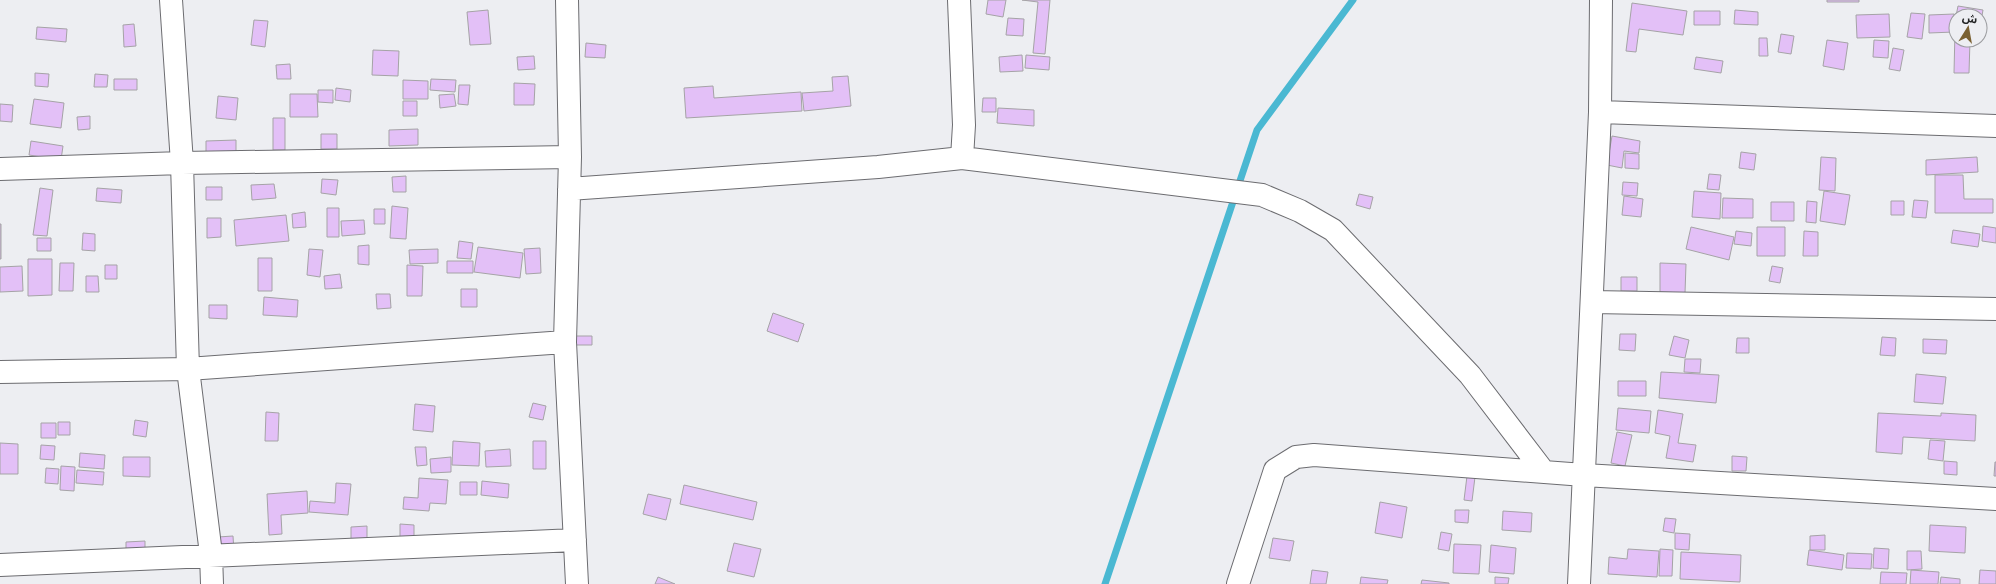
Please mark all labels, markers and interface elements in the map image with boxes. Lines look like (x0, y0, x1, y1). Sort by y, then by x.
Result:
north arrow (1948, 8, 1988, 48)
text: ش (1961, 11, 1978, 26)

